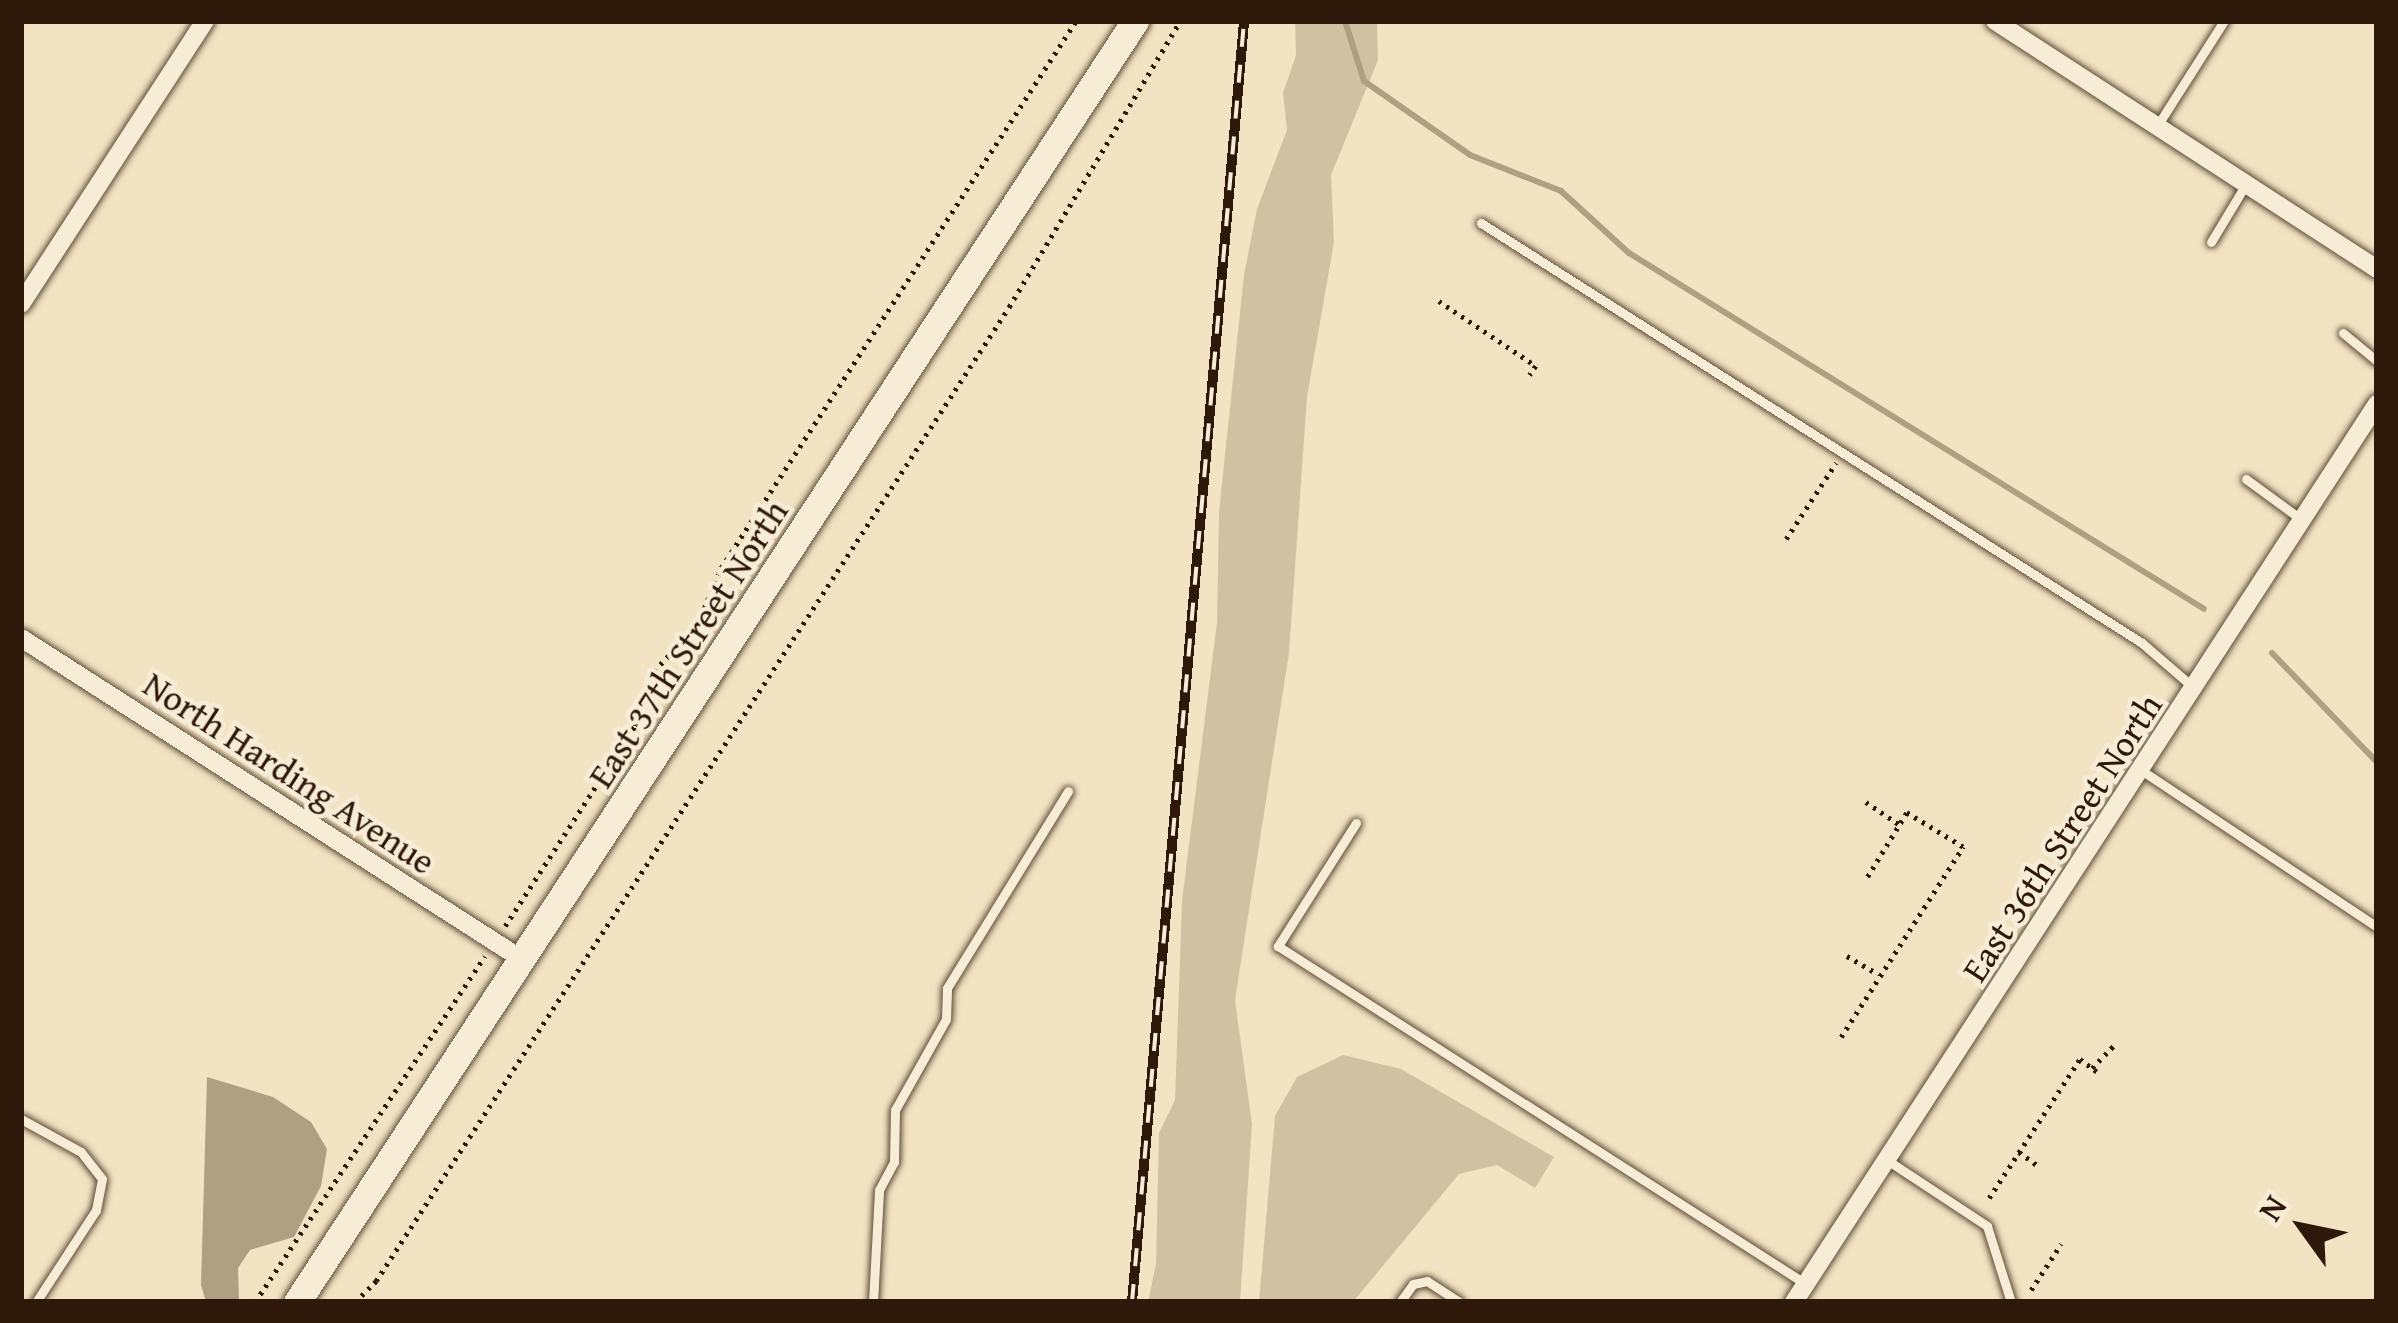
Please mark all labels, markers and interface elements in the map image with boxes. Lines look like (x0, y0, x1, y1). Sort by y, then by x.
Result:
street label: East 37th Street North (578, 491, 796, 795)
street label: North Harding Avenue (136, 662, 444, 882)
street label: East 36th Street North (1952, 685, 2170, 989)
north arrow (2242, 1167, 2362, 1287)
text: N (2246, 1185, 2298, 1230)

